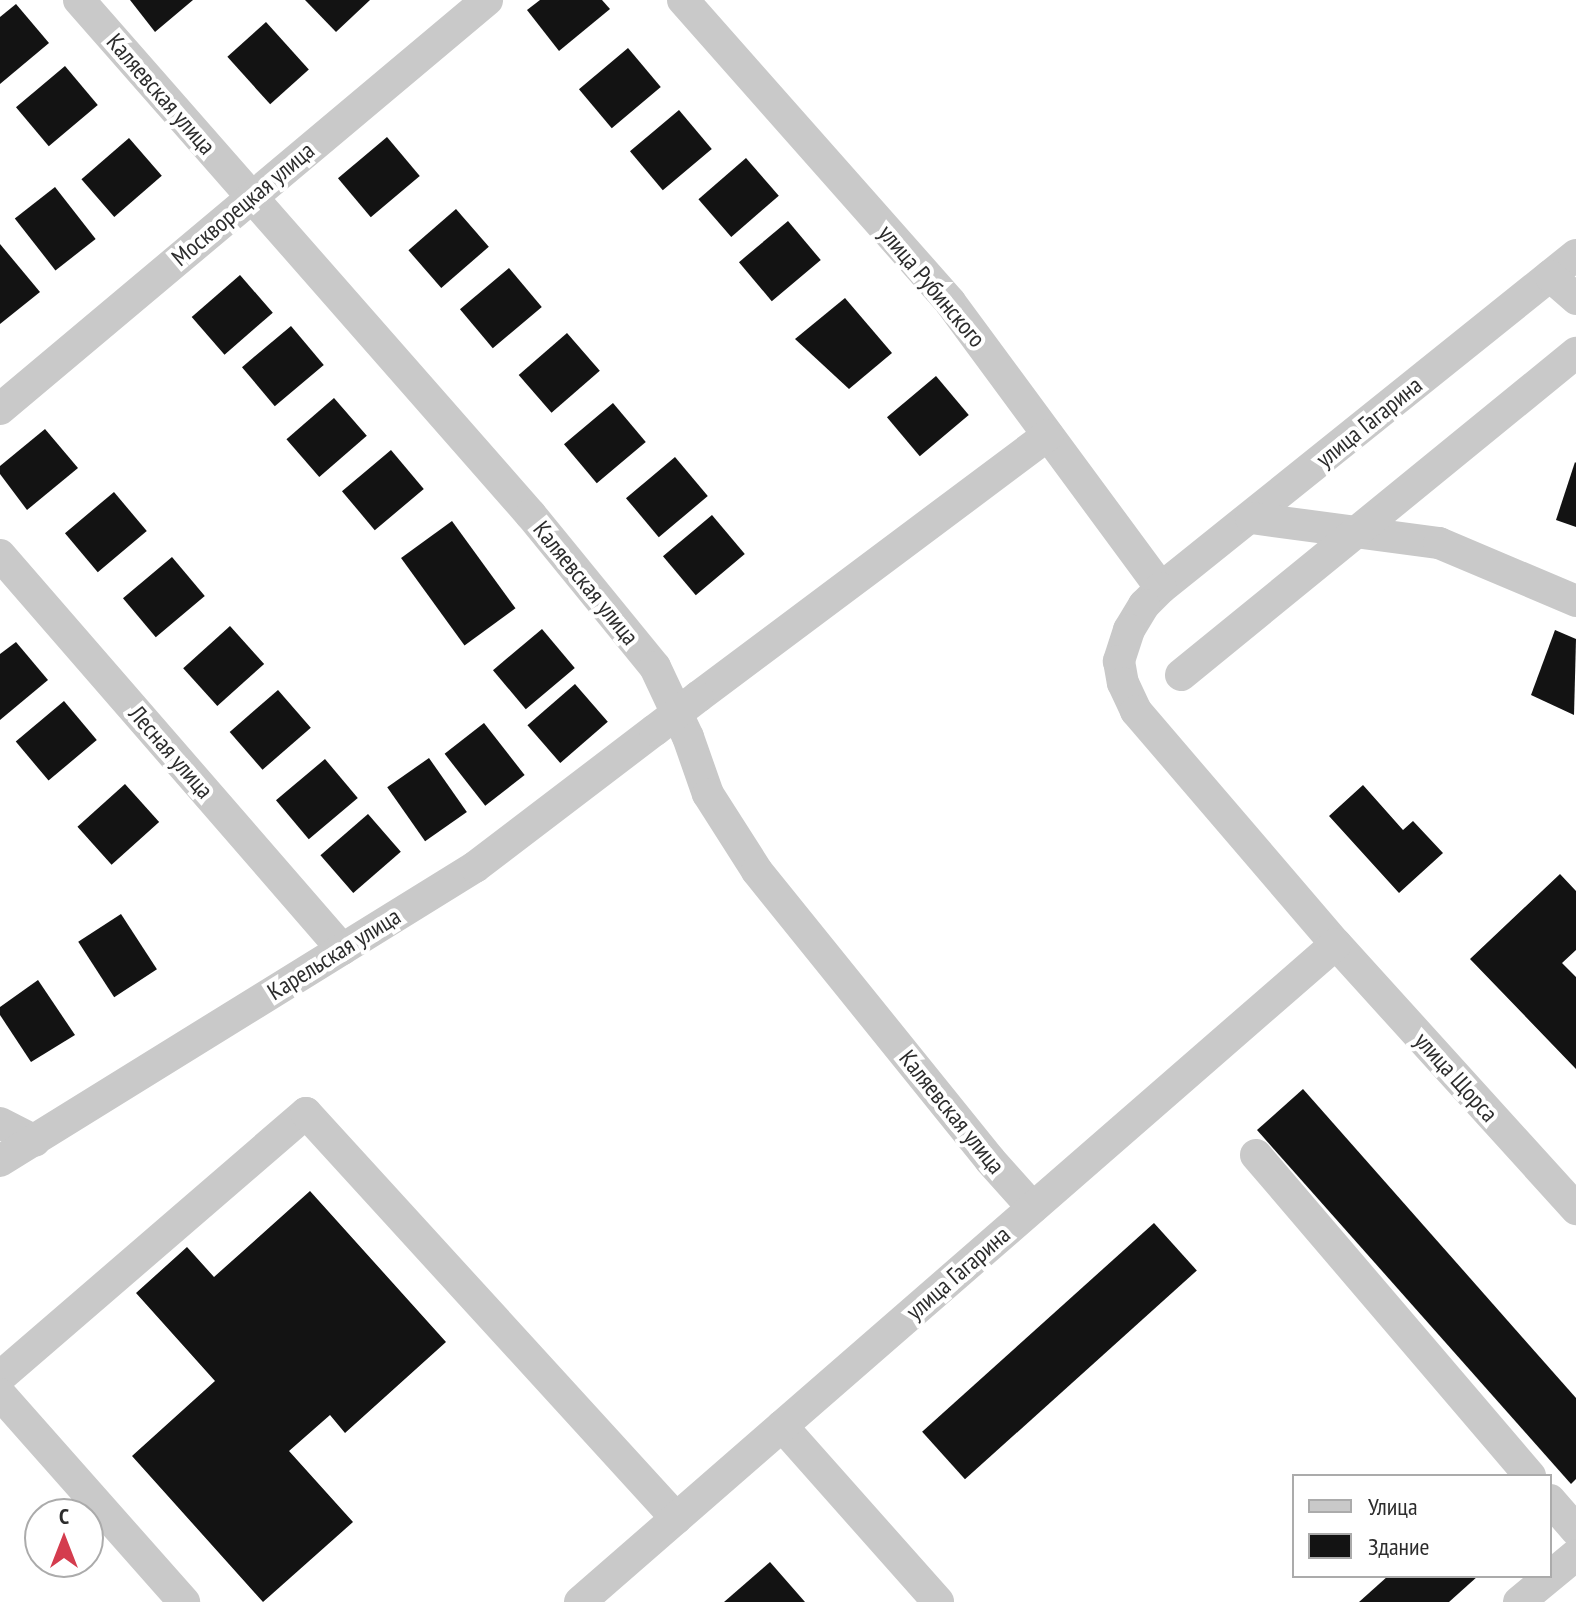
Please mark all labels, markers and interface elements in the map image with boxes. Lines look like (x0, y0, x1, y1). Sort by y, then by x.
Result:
street label: Каляевская улица (101, 28, 221, 160)
street label: Москворецкая улица (166, 136, 320, 272)
street label: улица Рубинского (873, 219, 991, 353)
street label: улица Гагарина (1310, 371, 1428, 473)
street label: Каляевская улица (527, 515, 645, 651)
street label: Лесная улица (123, 700, 219, 804)
street label: Карельская улица (262, 902, 406, 1006)
street label: улица Щорса (1408, 1026, 1504, 1128)
street label: Каляевская улица (893, 1044, 1011, 1180)
street label: улица Гагарина (900, 1220, 1016, 1326)
legend (1292, 1474, 1552, 1578)
text: Улица (1368, 1491, 1418, 1522)
north arrow (24, 1498, 104, 1578)
text: С (59, 1502, 69, 1530)
text: Здание (1368, 1531, 1429, 1562)

